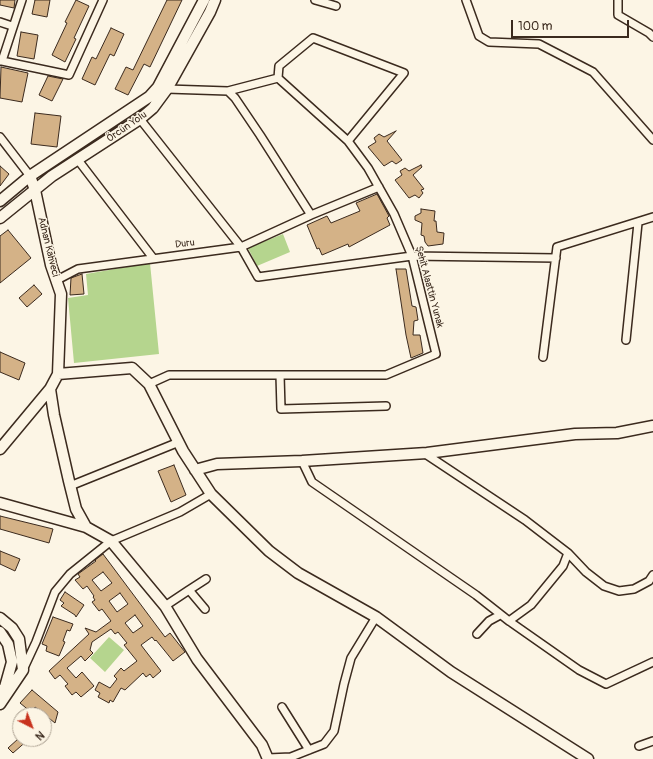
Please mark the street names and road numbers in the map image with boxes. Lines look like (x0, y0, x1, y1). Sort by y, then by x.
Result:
street label: Örcün Yolu (105, 109, 149, 145)
street label: Adnan Kahveci (35, 216, 61, 278)
street label: Duru (174, 237, 196, 251)
street label: Şehit Alaattin Yunak (412, 245, 446, 329)

